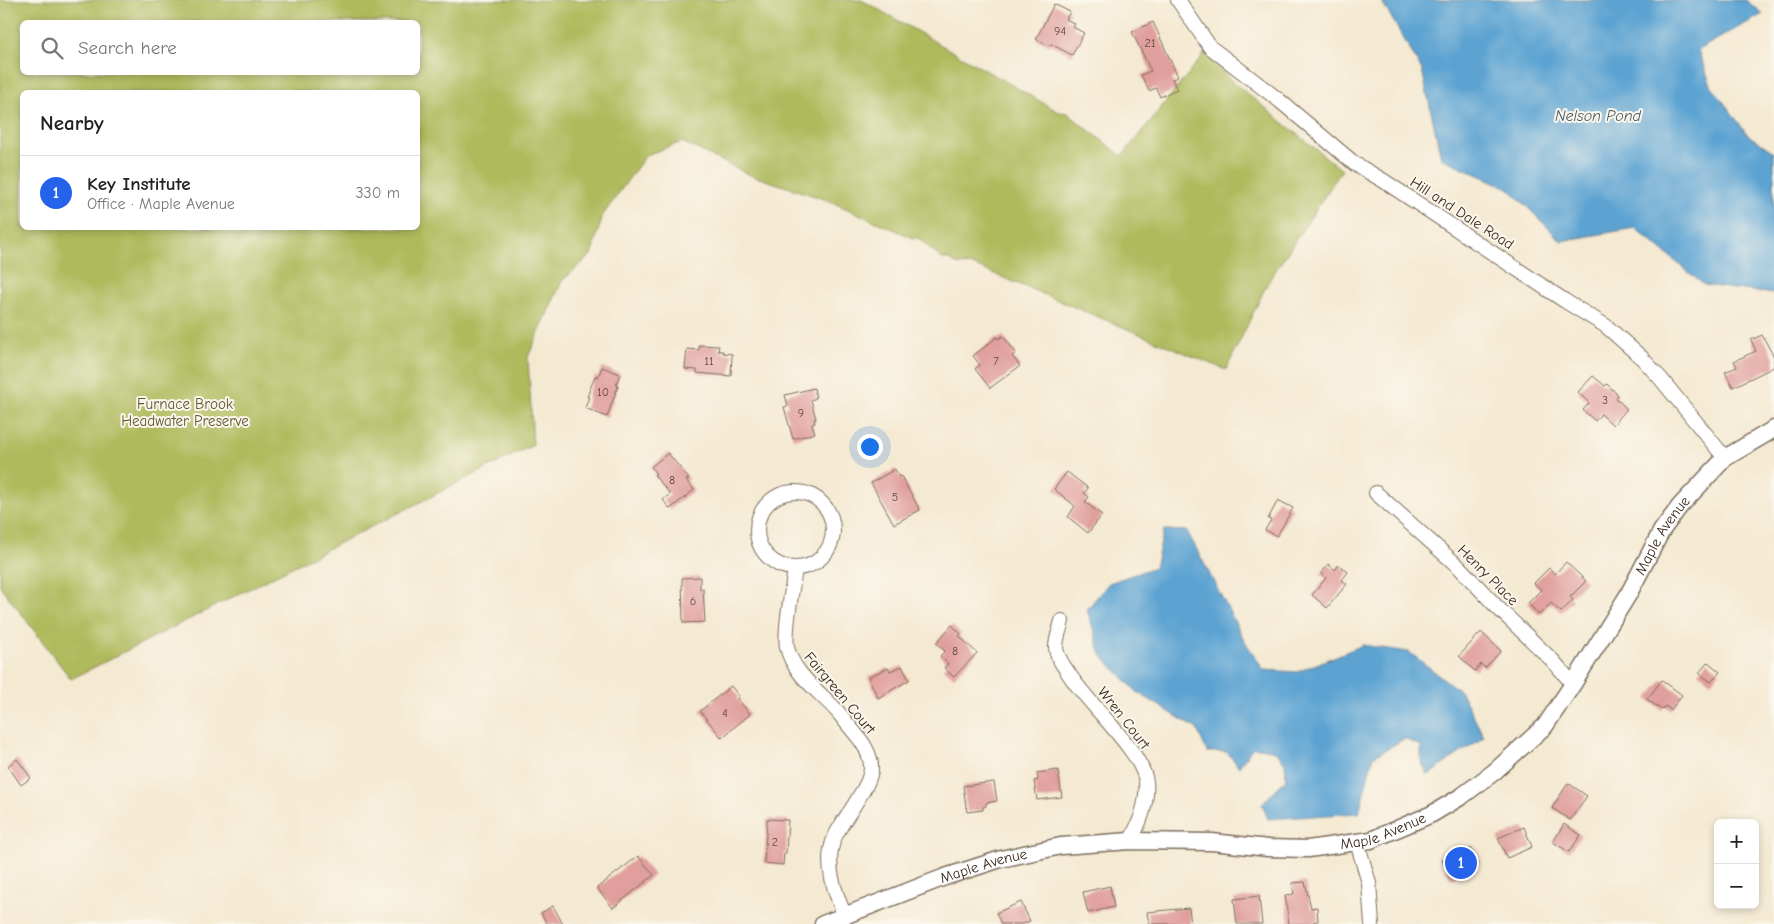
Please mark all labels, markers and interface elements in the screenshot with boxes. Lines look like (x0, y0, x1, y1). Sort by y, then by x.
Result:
search box (20, 20, 420, 75)
house number: 94 (1054, 24, 1066, 38)
icon: search (38, 34, 66, 62)
house number: 21 (1144, 36, 1156, 50)
text: Search here (78, 37, 177, 59)
water label: Nelson Pond (1555, 107, 1642, 125)
text: Nearby (40, 111, 104, 135)
text: Key Institute (87, 173, 191, 195)
street label: Hill and Dale Road (1407, 173, 1517, 253)
text: 1 (53, 184, 59, 202)
text: 330 m (355, 184, 400, 202)
text: Office · Maple Avenue (87, 195, 235, 213)
house number: 11 (704, 354, 714, 368)
house number: 7 (993, 354, 999, 368)
house number: 10 (597, 385, 609, 399)
house number: 3 (1602, 393, 1608, 407)
park label: Furnace Brook Headwater Preserve (121, 395, 249, 430)
house number: 9 (798, 406, 804, 420)
your location (857, 434, 883, 460)
house number: 8 (669, 473, 675, 487)
house number: 5 (892, 490, 898, 504)
street label: Maple Avenue (1631, 492, 1694, 578)
street label: Henry Place (1454, 541, 1522, 609)
house number: 6 (690, 594, 696, 608)
house number: 8 (952, 644, 958, 658)
street label: Fairgreen Court (800, 648, 880, 738)
street label: Wren Court (1094, 683, 1154, 753)
house number: 4 (722, 706, 728, 720)
street label: Maple Avenue (1339, 808, 1429, 853)
map controls (1714, 819, 1759, 909)
button: + (1714, 819, 1759, 864)
house number: 2 (772, 835, 778, 849)
pin: 1 (1445, 844, 1477, 882)
street label: Maple Avenue (938, 845, 1029, 887)
button: − (1714, 864, 1759, 909)

